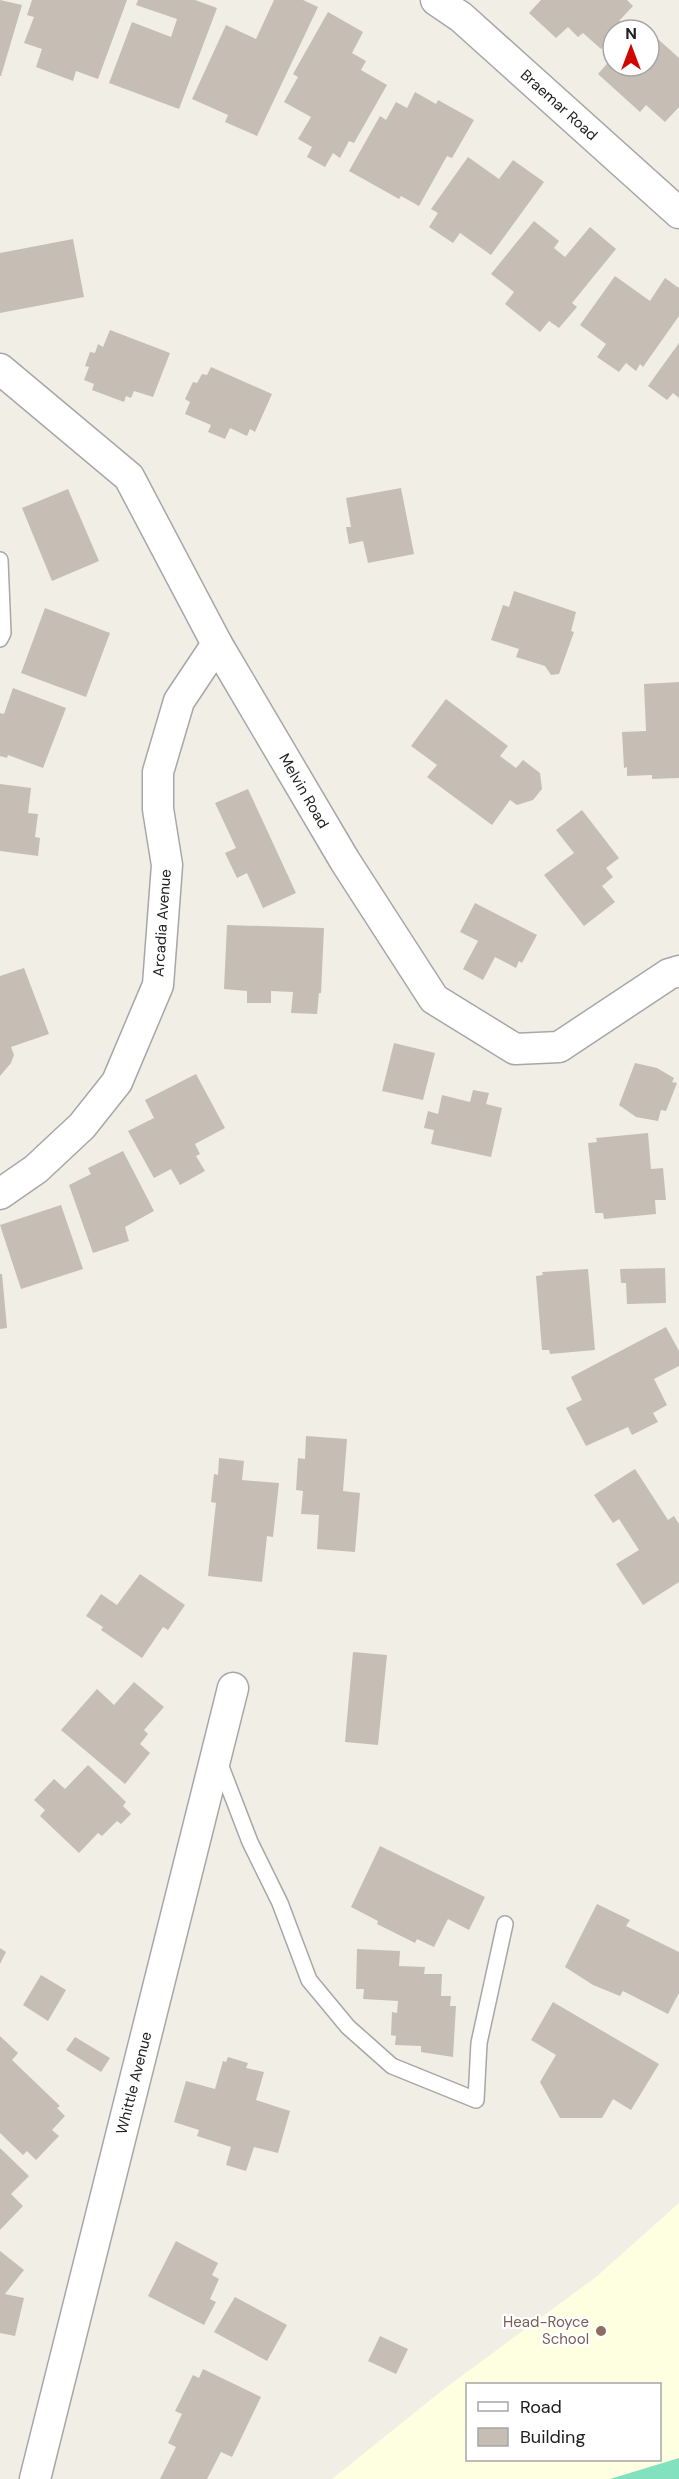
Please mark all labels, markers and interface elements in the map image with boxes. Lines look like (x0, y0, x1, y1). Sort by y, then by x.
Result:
north arrow (601, 18, 661, 78)
text: N (625, 23, 637, 44)
street label: Braemar Road (516, 65, 602, 145)
street label: Melvin Road (274, 750, 334, 832)
street label: Arcadia Avenue (148, 868, 176, 978)
street label: Whittle Avenue (112, 2029, 156, 2137)
place label: Head-Royce School (503, 2312, 589, 2349)
marker: Head-Royce School (594, 2324, 608, 2338)
legend (466, 2383, 661, 2461)
text: Road (520, 2395, 562, 2419)
text: Building (520, 2425, 585, 2449)

